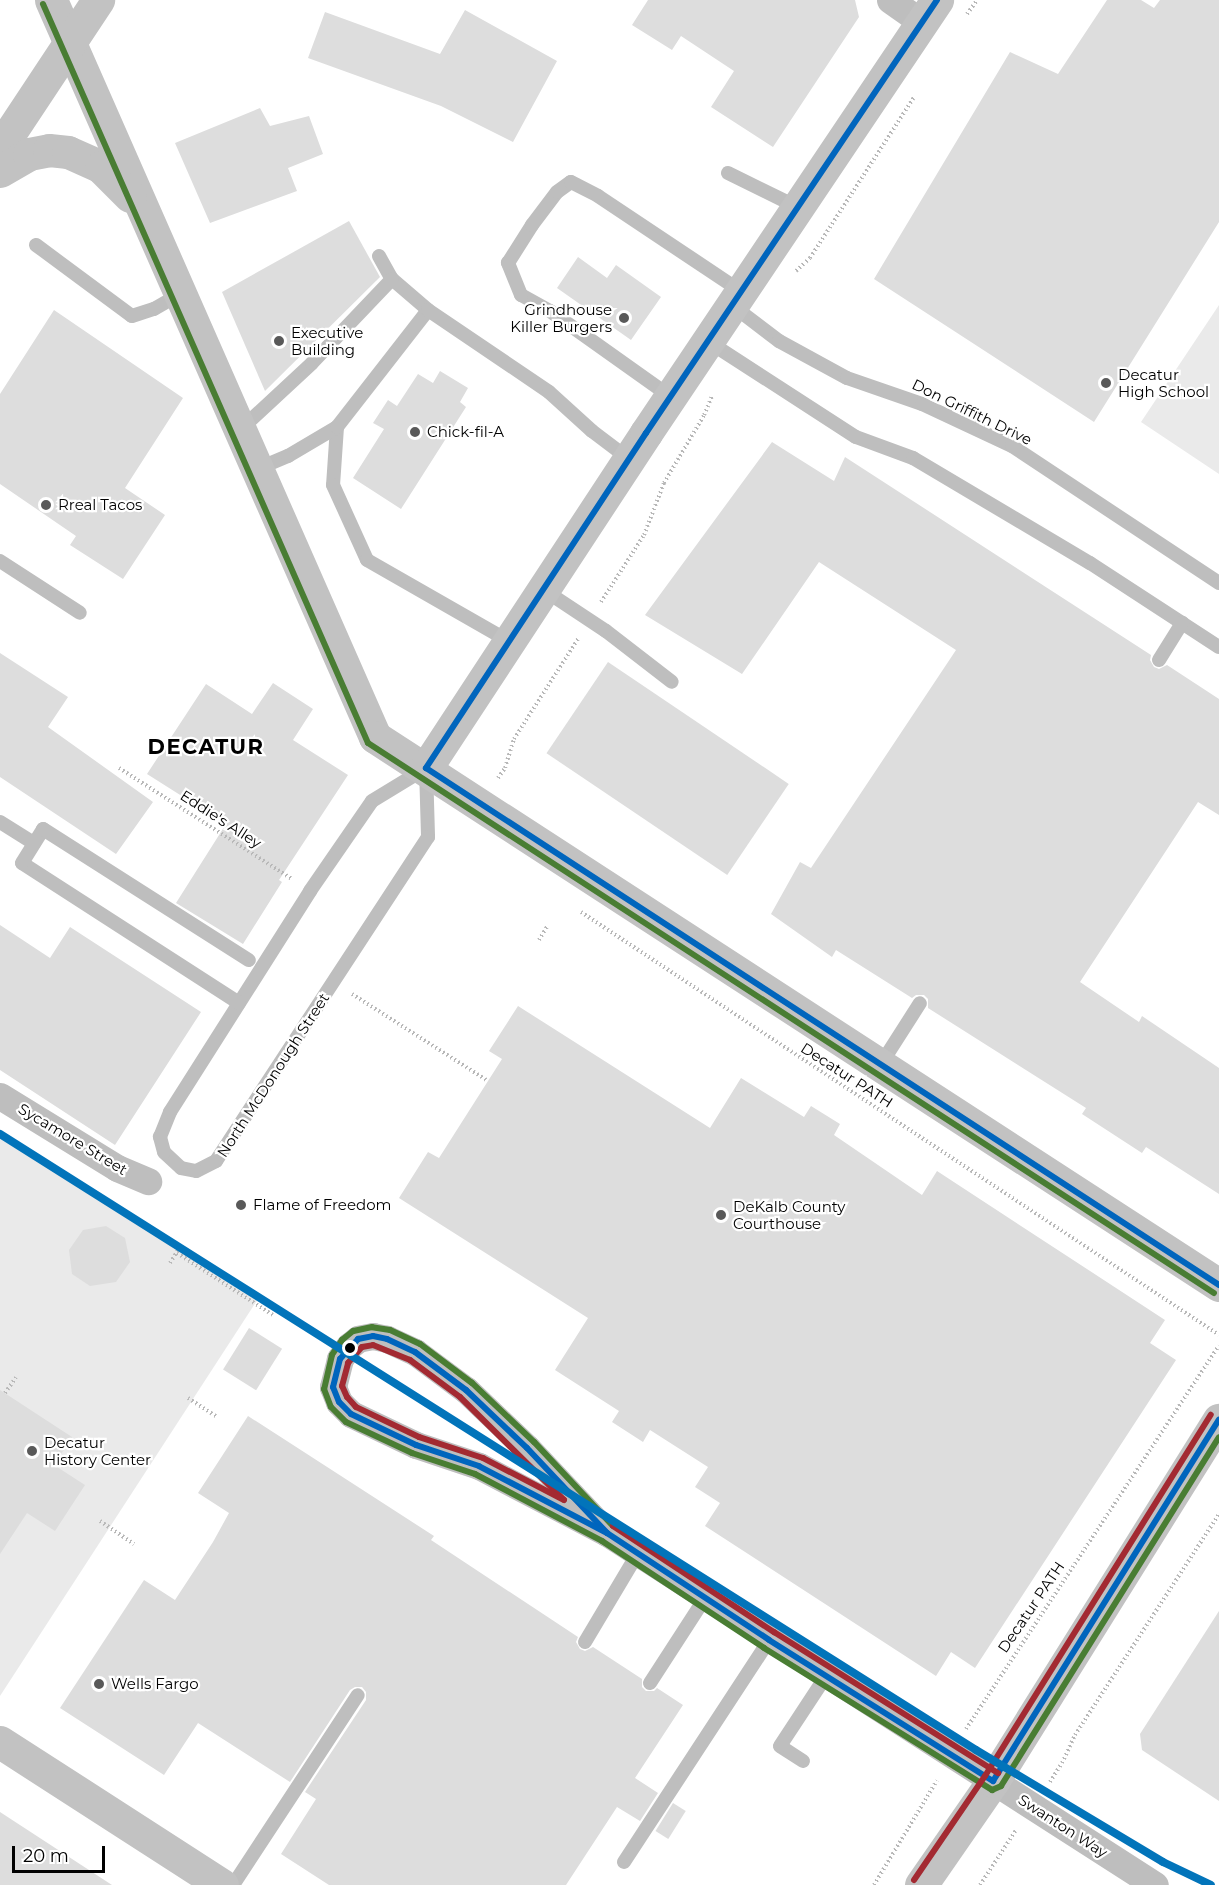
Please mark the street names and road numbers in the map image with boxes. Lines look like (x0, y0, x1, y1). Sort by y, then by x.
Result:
street label: Don Griffith Drive (909, 375, 1035, 449)
street label: Eddie's Alley (177, 786, 265, 852)
street label: North McDonough Street (213, 990, 333, 1160)
street label: Decatur PATH (798, 1039, 896, 1111)
street label: Sycamore Street (15, 1099, 131, 1179)
street label: Decatur PATH (994, 1558, 1068, 1656)
street label: Swanton Way (1015, 1790, 1111, 1862)

